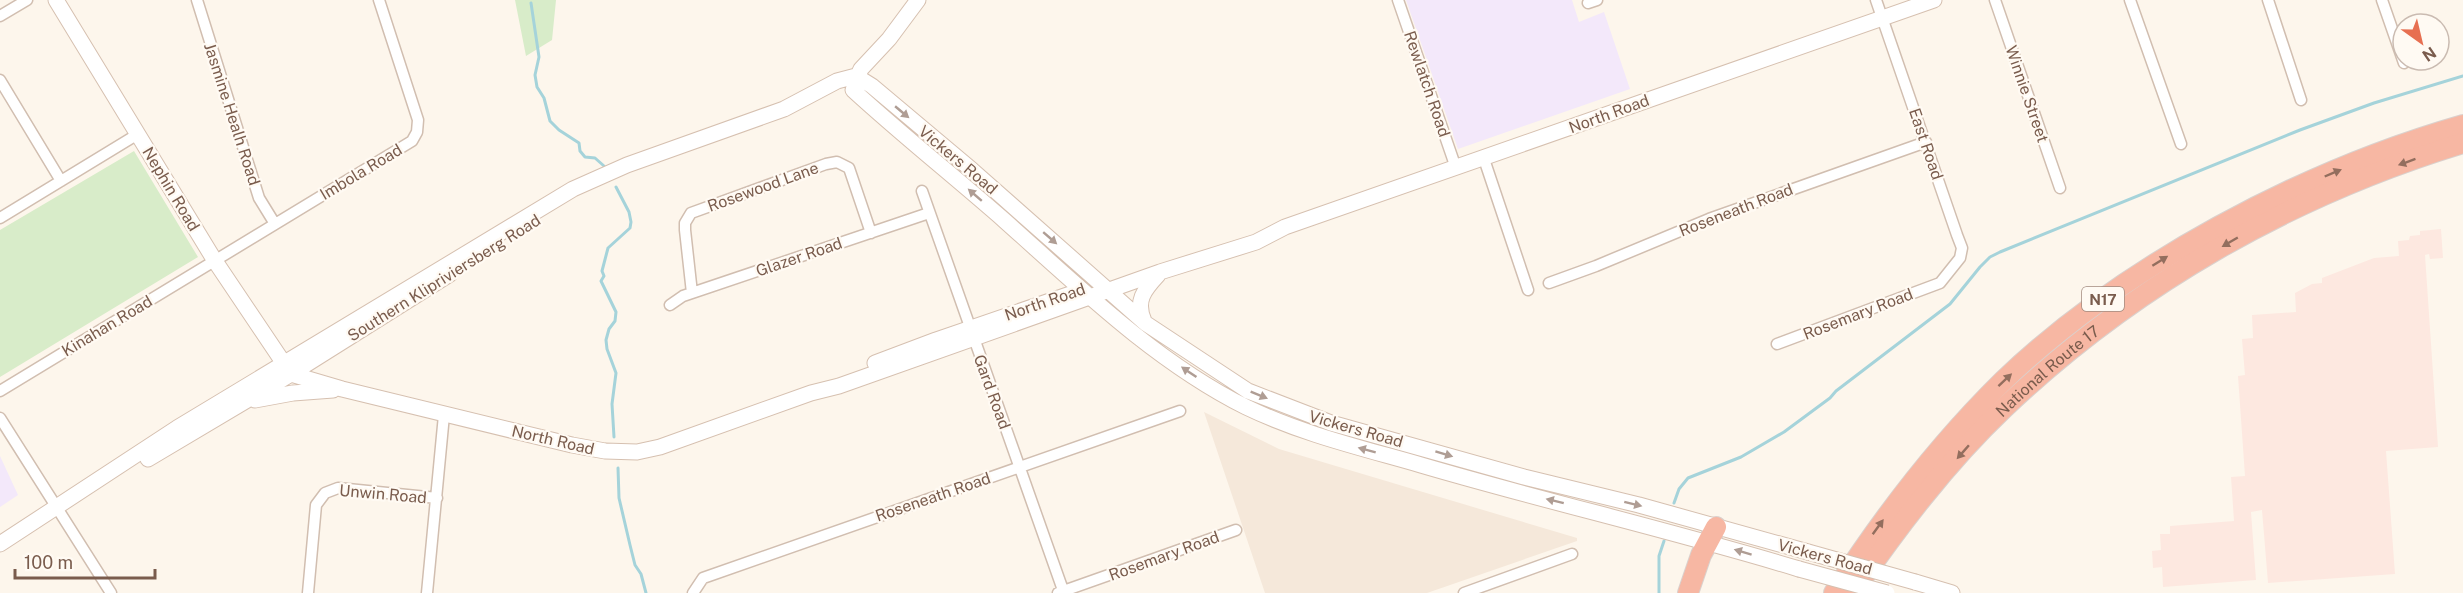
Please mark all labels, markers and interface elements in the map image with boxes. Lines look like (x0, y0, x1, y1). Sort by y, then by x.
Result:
north arrow (2391, 12, 2451, 72)
street label: Rewlatch Road (1400, 28, 1454, 140)
street label: Jasmine Healh Road (200, 40, 264, 188)
street label: Winnie Street (2002, 43, 2052, 145)
text: N (2419, 43, 2440, 65)
street label: North Road (1566, 91, 1652, 137)
one-way arrow (894, 105, 910, 118)
street label: East Road (1905, 106, 1947, 182)
street label: Vickers Road (915, 122, 1001, 198)
street label: Imbola Road (317, 140, 405, 204)
street label: Nephin Road (138, 143, 204, 235)
one-way arrow (2398, 157, 2416, 167)
street label: Rosewood Lane (705, 158, 821, 216)
one-way arrow (2325, 168, 2343, 178)
street label: Roseneath Road (1676, 180, 1796, 240)
one-way arrow (968, 189, 983, 202)
street label: Southern Klipriviersberg Road (344, 211, 544, 345)
one-way arrow (1042, 232, 1058, 245)
street label: Glazer Road (753, 233, 845, 281)
one-way arrow (2221, 237, 2238, 247)
one-way arrow (2152, 256, 2168, 267)
street label: North Road (1002, 279, 1088, 325)
street label: Rosemary Road (1800, 284, 1916, 344)
road number: N17 (2082, 287, 2124, 311)
street label: Kinahan Road (58, 292, 156, 360)
street label: National Route 17 (1992, 321, 2103, 420)
street label: Gard Road (970, 352, 1014, 432)
one-way arrow (1182, 366, 1198, 378)
one-way arrow (1998, 373, 2013, 387)
one-way arrow (1250, 391, 1268, 400)
street label: Vickers Road (1307, 406, 1405, 452)
street label: North Road (510, 421, 596, 459)
one-way arrow (1956, 444, 1969, 460)
one-way arrow (1358, 445, 1376, 454)
one-way arrow (1435, 450, 1453, 460)
street label: Roseneath Road (873, 468, 993, 526)
street label: Unwin Road (338, 481, 428, 507)
one-way arrow (1546, 496, 1564, 506)
one-way arrow (1624, 500, 1642, 509)
one-way arrow (1872, 520, 1884, 536)
street label: Rosemary Road (1106, 527, 1222, 585)
street label: Vickers Road (1776, 535, 1874, 579)
scale bar (15, 542, 154, 580)
one-way arrow (1734, 547, 1752, 556)
text: 100 m (24, 552, 73, 573)

